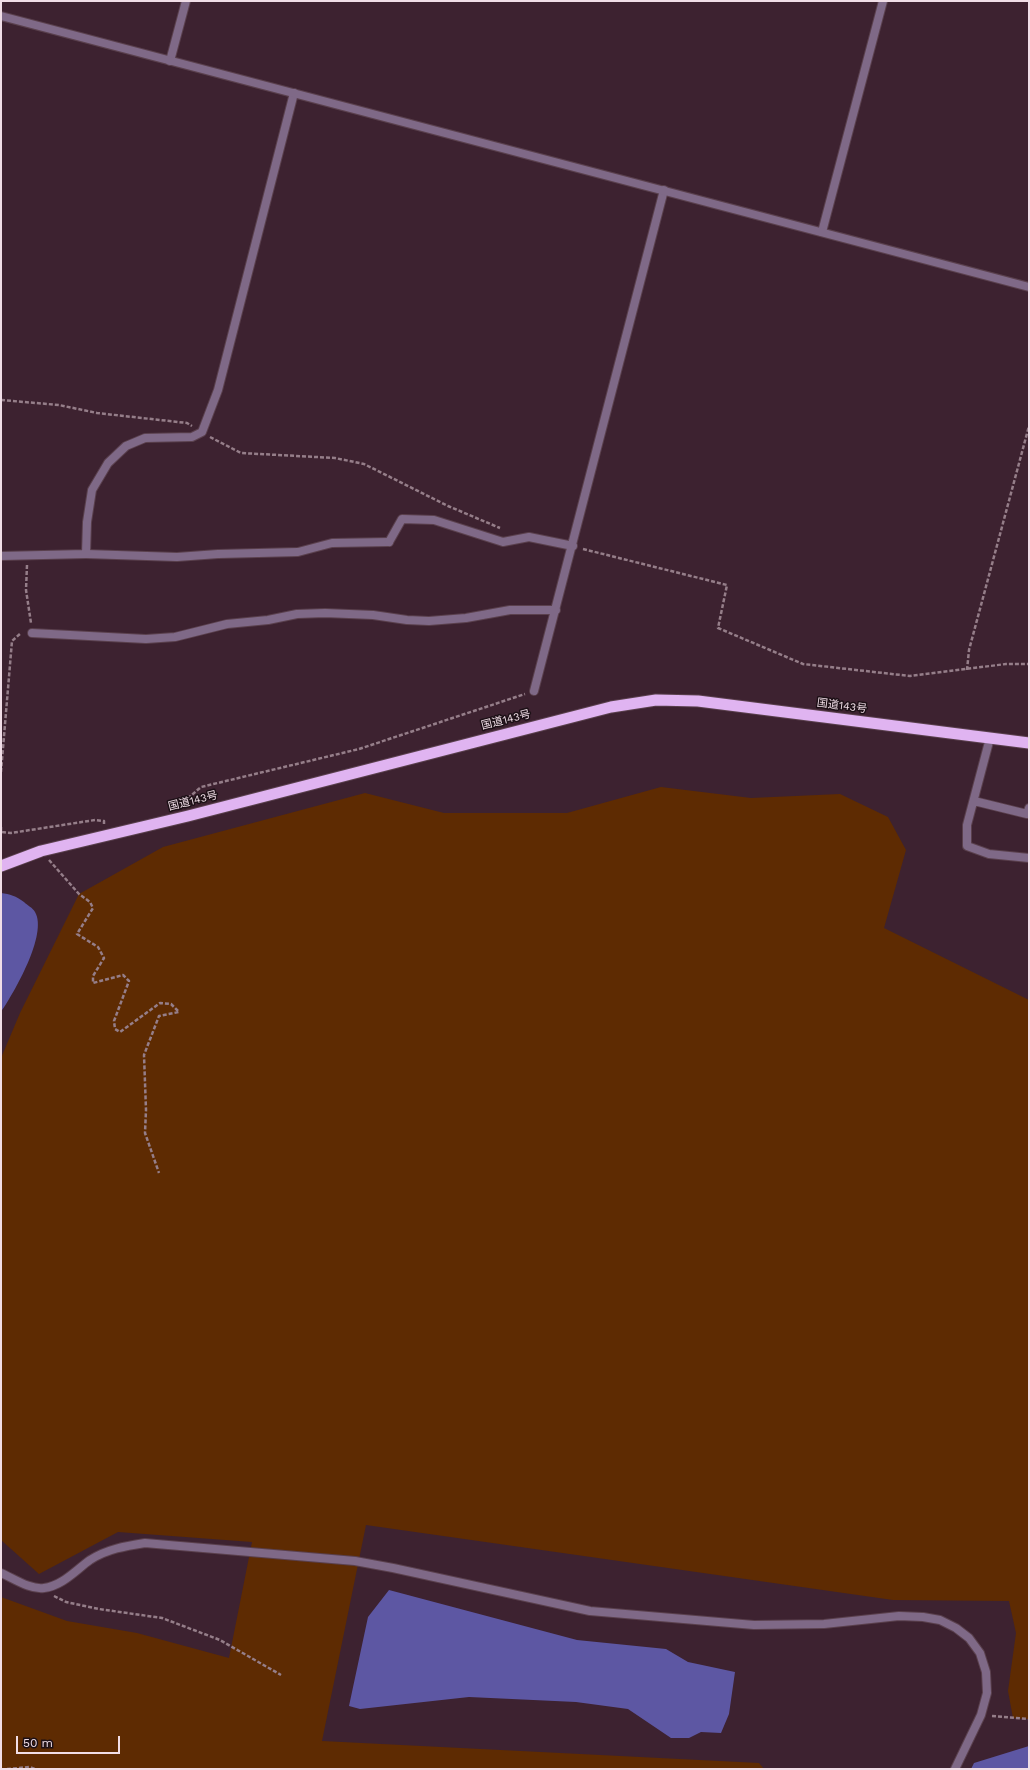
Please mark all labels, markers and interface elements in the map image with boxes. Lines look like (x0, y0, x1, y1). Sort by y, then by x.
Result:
street label: 国道143号 (816, 696, 868, 716)
street label: 国道143号 (480, 707, 532, 733)
street label: 国道143号 (167, 788, 219, 814)
scale bar (18, 1728, 122, 1754)
text: 50 m (23, 1736, 53, 1750)

